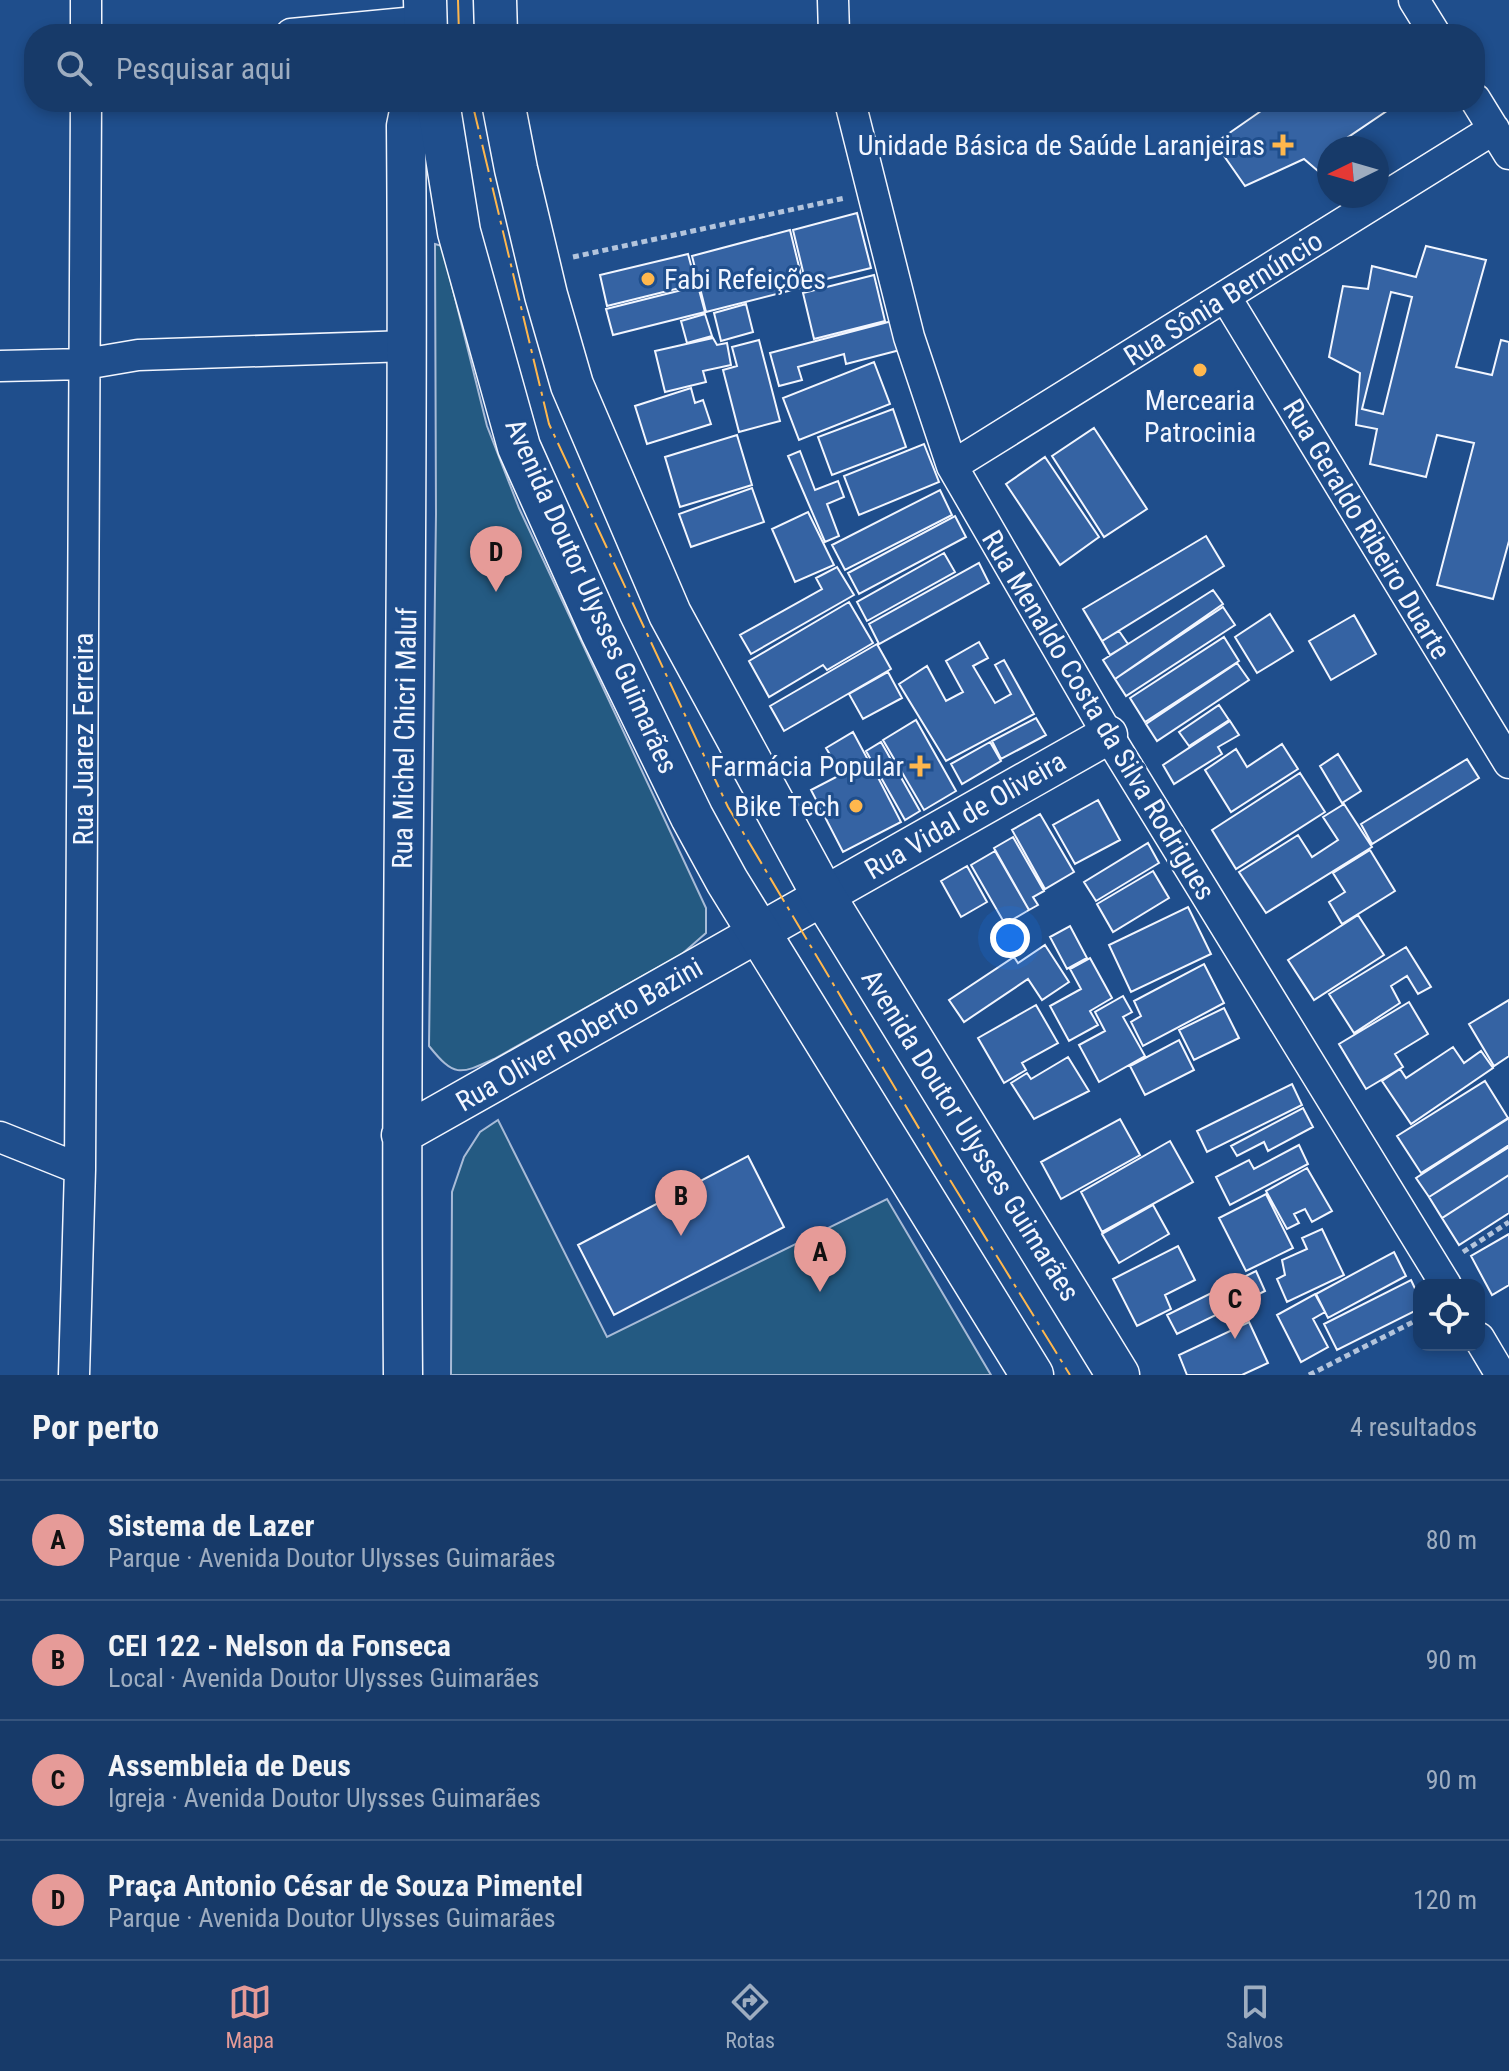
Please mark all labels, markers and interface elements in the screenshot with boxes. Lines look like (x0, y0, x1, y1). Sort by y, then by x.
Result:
search box (24, 24, 1485, 112)
icon: search (52, 46, 96, 90)
text: Pesquisar aqui (116, 51, 291, 86)
place label: Unidade Básica de Saúde Laranjeiras (858, 129, 1265, 162)
marker: Unidade Básica de Saúde Laranjeiras (1272, 134, 1294, 156)
north arrow (1317, 136, 1389, 208)
street label: Rua Sônia Bernúncio (1118, 224, 1329, 373)
place label: Fabi Refeições (664, 263, 826, 296)
marker: Fabi Refeições (639, 270, 657, 288)
marker: Mercearia Patrocinia (1191, 361, 1209, 379)
place label: Mercearia Patrocinia (1144, 384, 1256, 449)
street label: Rua Geraldo Ribeiro Duarte (1276, 393, 1457, 665)
street label: Avenida Doutor Ulysses Guimarães (498, 414, 685, 779)
street label: Rua Menaldo Costa da Silva Rodrigues (975, 525, 1222, 906)
pin: D (470, 526, 522, 592)
street label: Rua Michel Chicri Maluf (386, 607, 423, 869)
street label: Rua Juarez Ferreira (67, 633, 100, 845)
street label: Rua Vidal de Oliveira (859, 745, 1072, 886)
place label: Farmácia Popular (710, 750, 904, 783)
marker: Farmácia Popular (911, 757, 929, 775)
place label: Bike Tech (734, 790, 840, 823)
marker: Bike Tech (847, 797, 865, 815)
your location (990, 918, 1030, 958)
street label: Rua Oliver Roberto Bazini (450, 950, 708, 1118)
street label: Avenida Doutor Ulysses Guimarães (855, 963, 1086, 1307)
pin: B (655, 1170, 707, 1236)
pin: A (794, 1226, 846, 1292)
pin: C (1209, 1273, 1261, 1339)
map controls (1413, 1279, 1485, 1351)
button: locate (1413, 1279, 1485, 1351)
text: Por perto (32, 1407, 159, 1447)
text: 4 resultados (1350, 1412, 1477, 1442)
text: Sistema de Lazer (108, 1508, 314, 1543)
text: A (50, 1525, 66, 1555)
text: 80 m (1426, 1525, 1477, 1555)
text: Parque · Avenida Doutor Ulysses Guimarães (108, 1543, 556, 1573)
text: CEI 122 - Nelson da Fonseca (108, 1628, 451, 1663)
text: B (51, 1645, 65, 1675)
text: 90 m (1426, 1645, 1477, 1675)
text: Local · Avenida Doutor Ulysses Guimarães (108, 1663, 539, 1693)
text: Assembleia de Deus (108, 1748, 351, 1783)
text: C (51, 1765, 65, 1795)
text: 90 m (1426, 1765, 1477, 1795)
text: Igreja · Avenida Doutor Ulysses Guimarães (108, 1783, 541, 1813)
text: Praça Antonio César de Souza Pimentel (108, 1868, 583, 1903)
text: D (51, 1885, 65, 1915)
text: 120 m (1413, 1885, 1477, 1915)
text: Parque · Avenida Doutor Ulysses Guimarães (108, 1903, 556, 1933)
tab: Mapa (226, 1980, 274, 2053)
tab: Rotas (725, 1980, 775, 2053)
tab: Salvos (1226, 1980, 1283, 2053)

